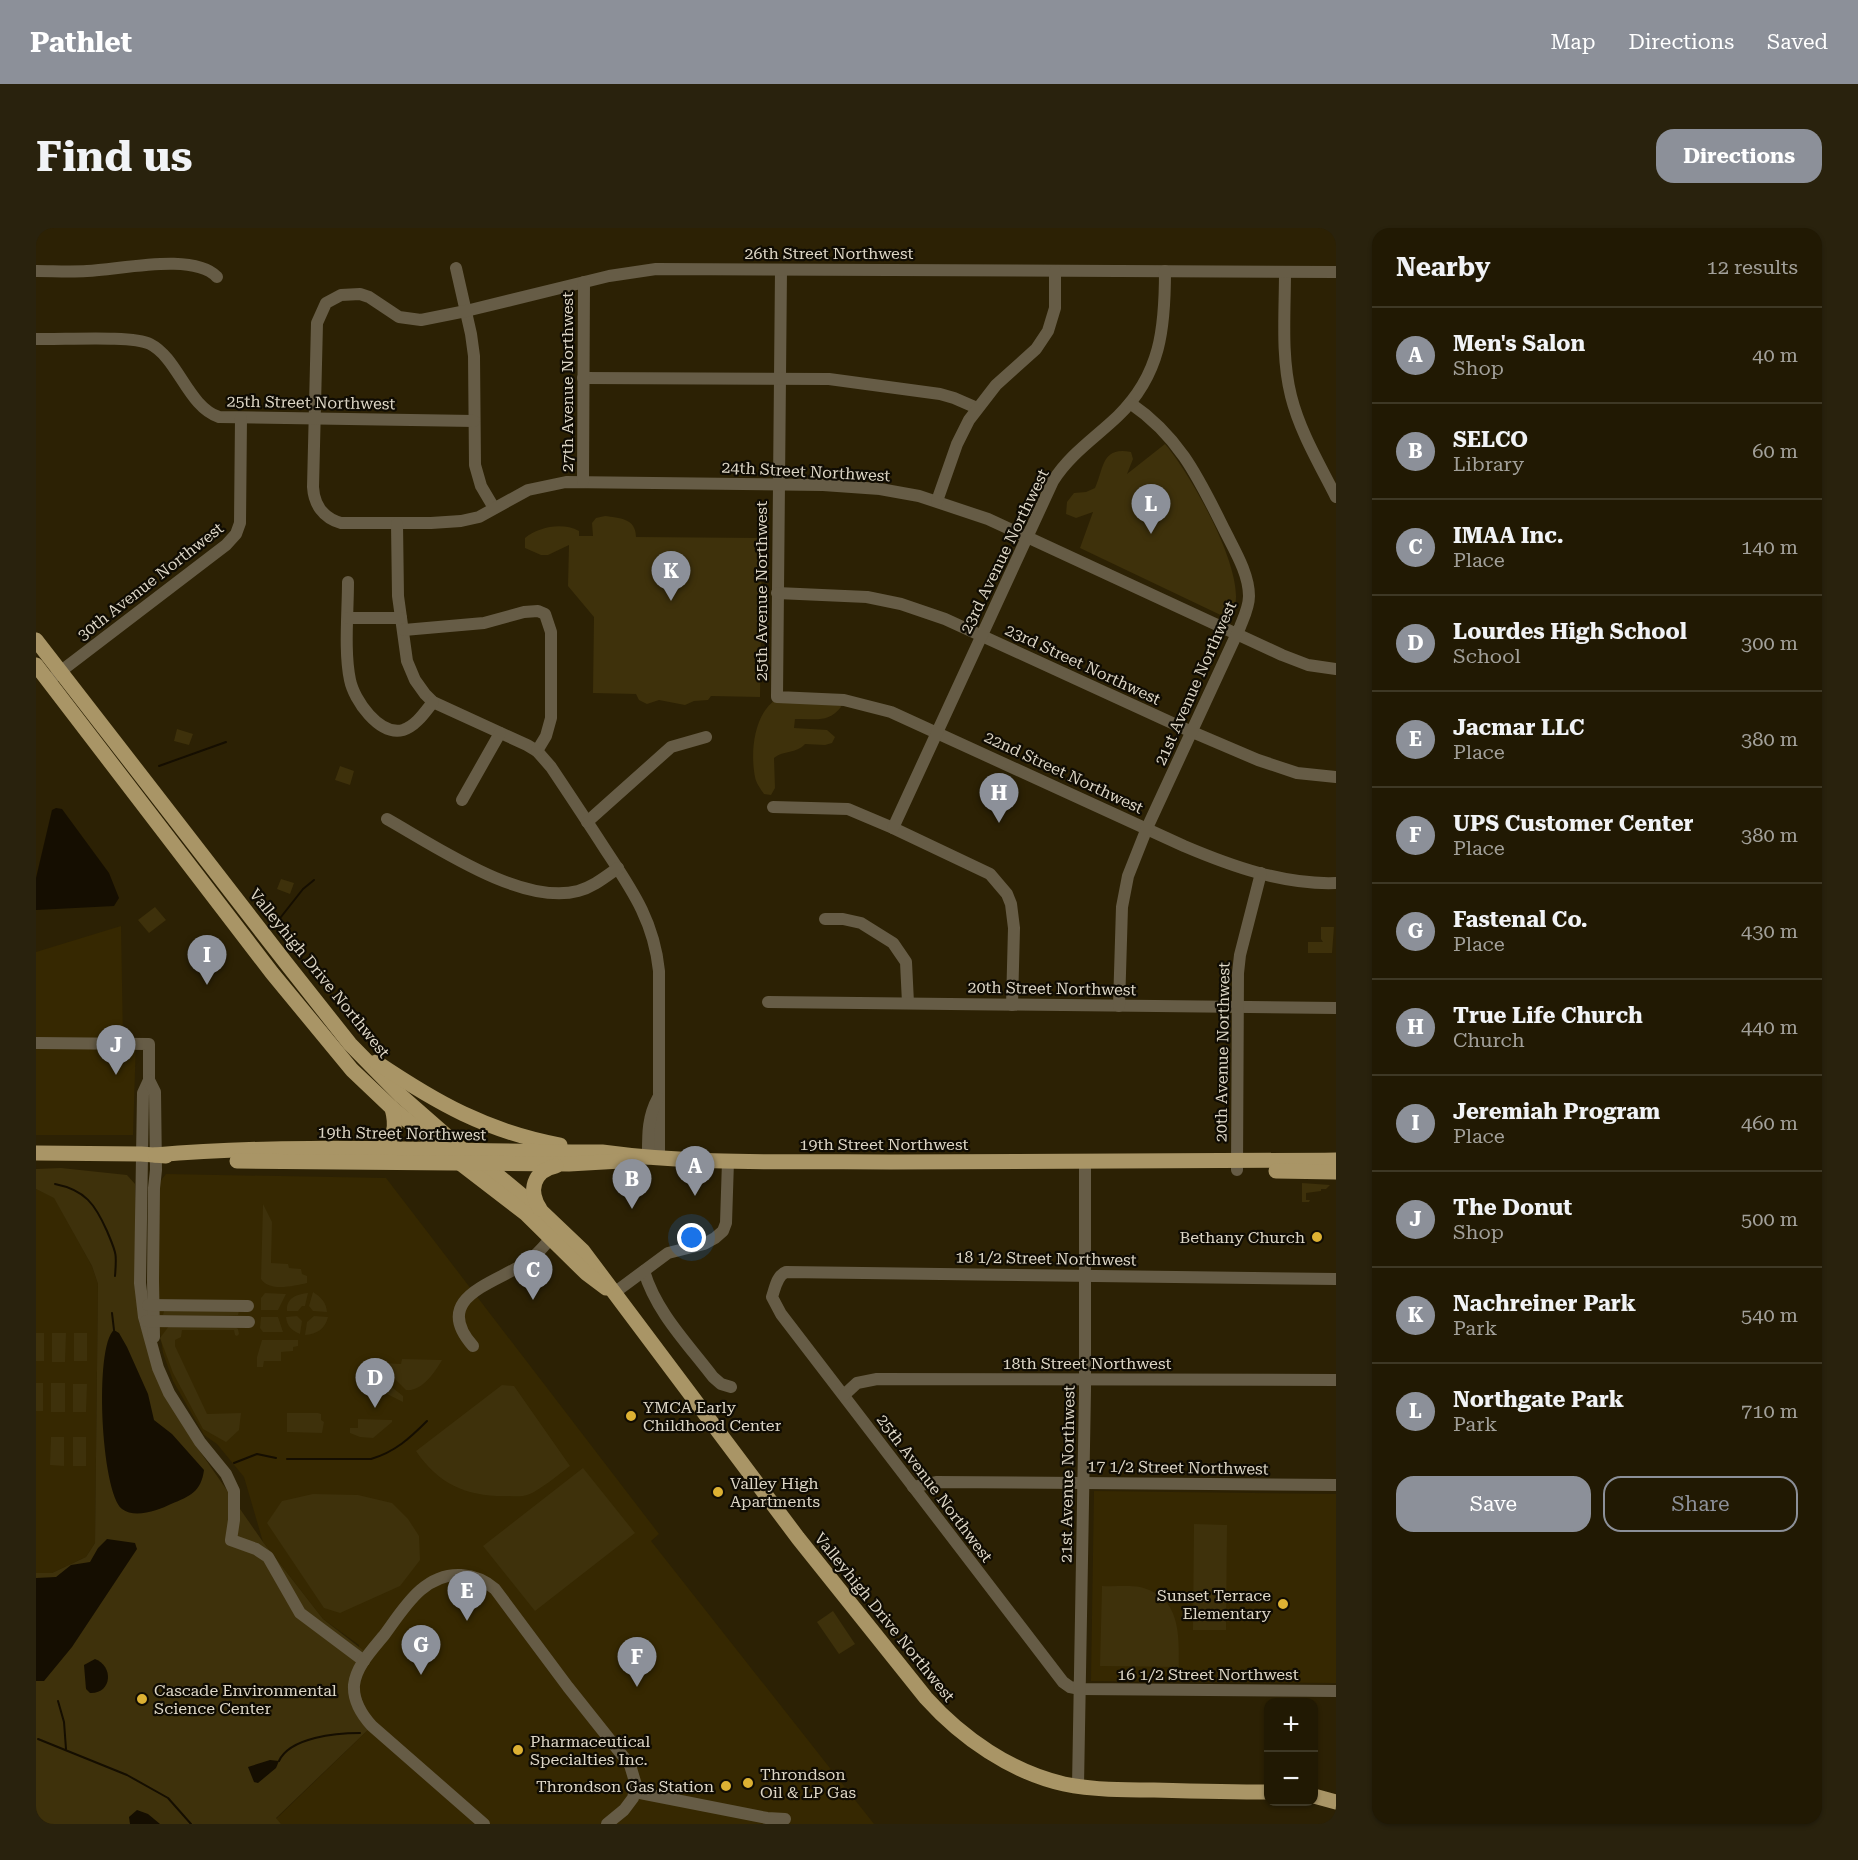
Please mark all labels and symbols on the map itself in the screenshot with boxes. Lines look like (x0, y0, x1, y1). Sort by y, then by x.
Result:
street label: 26th Street Northwest (745, 244, 913, 263)
street label: 27th Avenue Northwest (558, 292, 577, 472)
street label: 25th Street Northwest (226, 392, 396, 413)
street label: 24th Street Northwest (721, 458, 891, 485)
street label: 23rd Avenue Northwest (956, 466, 1053, 637)
pin: L (1132, 484, 1170, 534)
street label: 25th Avenue Northwest (752, 501, 771, 681)
street label: 30th Avenue Northwest (73, 518, 227, 644)
pin: K (652, 552, 690, 601)
street label: 21st Avenue Northwest (1151, 598, 1240, 768)
street label: 23rd Street Northwest (1002, 620, 1164, 709)
street label: 22nd Street Northwest (981, 727, 1146, 818)
pin: H (980, 774, 1018, 823)
street label: Valleyhigh Drive Northwest (245, 885, 394, 1062)
pin: I (188, 936, 226, 985)
street label: 20th Avenue Northwest (1211, 962, 1234, 1142)
street label: 20th Street Northwest (967, 978, 1137, 999)
pin: J (96, 1026, 136, 1075)
street label: 19th Street Northwest (317, 1123, 487, 1144)
street label: 19th Street Northwest (800, 1135, 968, 1154)
pin: A (676, 1146, 714, 1196)
pin: B (612, 1160, 652, 1209)
your location (677, 1223, 706, 1252)
place label: Bethany Church (1179, 1228, 1305, 1247)
marker: Bethany Church (1310, 1230, 1324, 1244)
street label: 18 1/2 Street Northwest (955, 1247, 1137, 1270)
pin: C (514, 1250, 552, 1300)
street label: 18th Street Northwest (1003, 1354, 1171, 1373)
pin: D (356, 1358, 394, 1408)
street label: 21st Avenue Northwest (1056, 1385, 1079, 1563)
place label: YMCA Early Childhood Center (643, 1398, 782, 1435)
marker: YMCA Early Childhood Center (624, 1409, 638, 1423)
street label: 25th Avenue Northwest (873, 1411, 996, 1566)
street label: 17 1/2 Street Northwest (1087, 1456, 1269, 1479)
place label: Valley High Apartments (730, 1474, 821, 1511)
marker: Valley High Apartments (711, 1485, 725, 1499)
street label: Valleyhigh Drive Northwest (810, 1529, 959, 1706)
pin: E (448, 1572, 486, 1621)
place label: Sunset Terrace Elementary (1157, 1586, 1272, 1623)
marker: Sunset Terrace Elementary (1276, 1597, 1290, 1611)
pin: G (402, 1626, 440, 1675)
pin: F (618, 1638, 656, 1687)
street label: 16 1/2 Street Northwest (1117, 1665, 1299, 1684)
place label: Cascade Environmental Science Center (154, 1681, 337, 1718)
marker: Cascade Environmental Science Center (135, 1692, 149, 1706)
place label: Pharmaceutical Specialties Inc. (530, 1732, 650, 1769)
marker: Pharmaceutical Specialties Inc. (511, 1743, 525, 1757)
place label: Throndson Oil & LP Gas (760, 1765, 856, 1802)
marker: Throndson Oil & LP Gas (741, 1776, 755, 1790)
place label: Throndson Gas Station (536, 1777, 714, 1796)
marker: Throndson Gas Station (719, 1779, 733, 1793)

